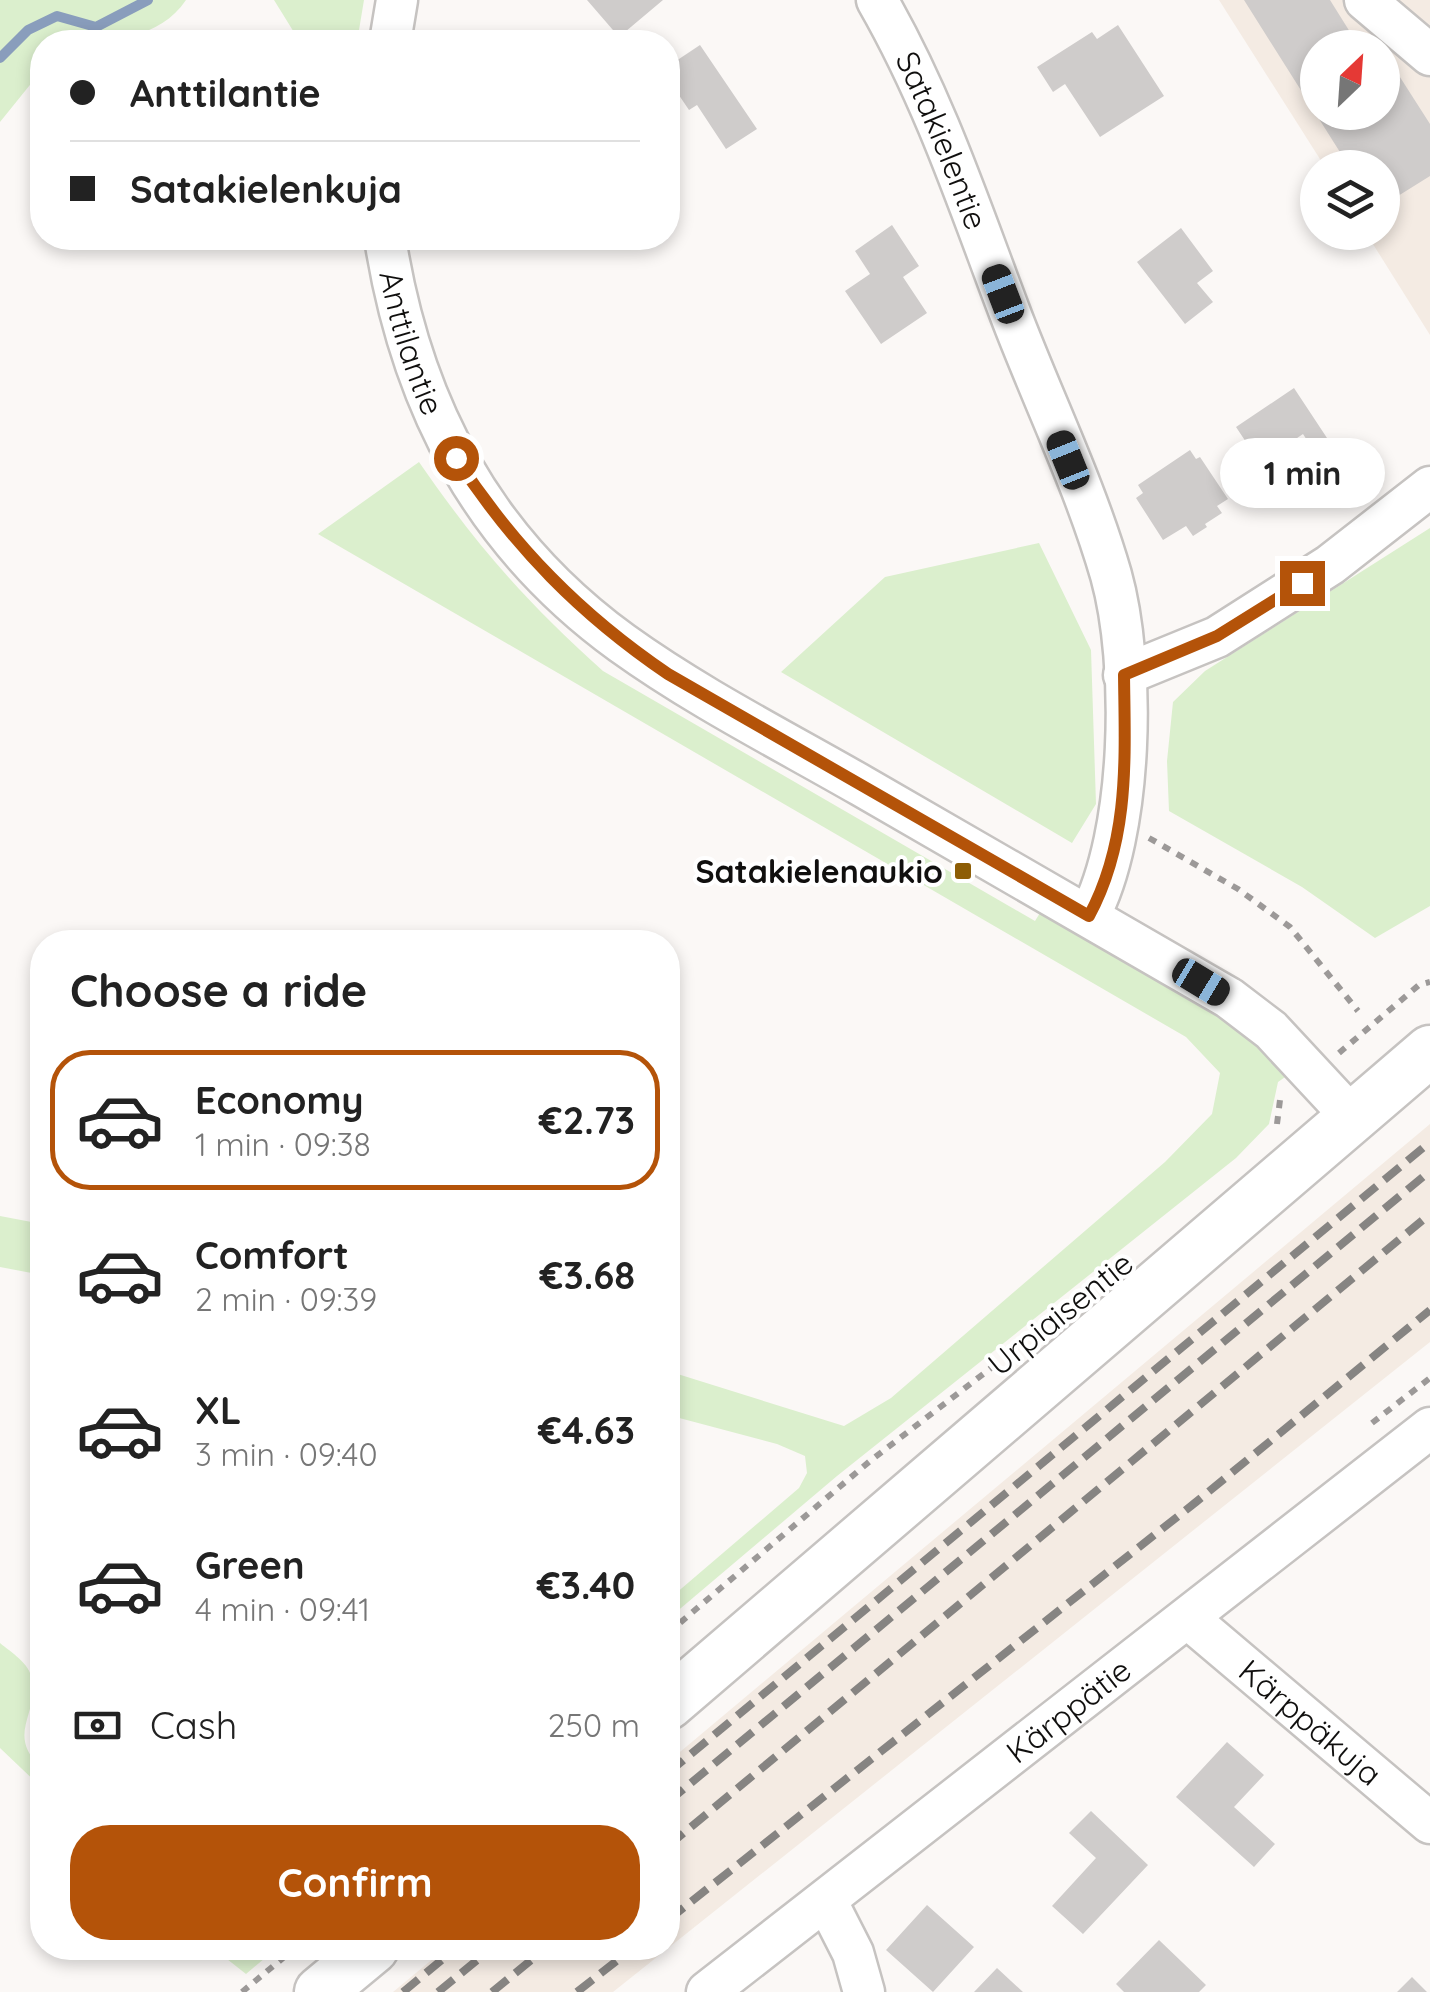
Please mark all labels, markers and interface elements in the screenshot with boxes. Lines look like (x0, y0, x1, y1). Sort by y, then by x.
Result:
north arrow (1300, 30, 1400, 130)
map controls (1300, 30, 1400, 250)
street label: Satakielentie (887, 45, 997, 235)
text: Anttilantie (130, 69, 321, 117)
button: layers (1300, 150, 1400, 250)
text: Satakielenkuja (130, 165, 402, 213)
car (978, 261, 1028, 327)
street label: Anttilantie (371, 267, 453, 421)
car (1043, 427, 1093, 493)
route start (434, 436, 479, 481)
callout: 1 min (1220, 438, 1384, 508)
text: 1 min (1264, 453, 1341, 493)
route end (1280, 561, 1325, 606)
place label: Satakielenaukio (695, 851, 943, 891)
marker: Satakielenaukio (952, 860, 974, 882)
car (1168, 954, 1234, 1010)
text: Choose a ride (70, 962, 367, 1018)
icon: car (75, 1075, 165, 1165)
text: Economy (195, 1076, 364, 1124)
text: €2.73 (539, 1096, 635, 1144)
text: 1 min · 09:38 (195, 1124, 371, 1164)
icon: car (75, 1230, 165, 1320)
text: Comfort (195, 1231, 349, 1279)
street label: Urpiaisentie (979, 1242, 1141, 1384)
text: €3.68 (539, 1251, 635, 1299)
text: 2 min · 09:39 (195, 1279, 377, 1319)
icon: car (75, 1385, 165, 1475)
text: XL (195, 1386, 241, 1434)
text: €4.63 (538, 1406, 635, 1454)
text: 3 min · 09:40 (195, 1434, 378, 1474)
icon: car (75, 1540, 165, 1630)
text: Green (195, 1541, 305, 1589)
text: €3.40 (537, 1561, 635, 1609)
text: 4 min · 09:41 (195, 1589, 370, 1629)
street label: Kärppätie (998, 1649, 1139, 1771)
street label: Kärppäkuja (1231, 1650, 1390, 1794)
icon: cash (70, 1698, 125, 1753)
text: Cash (150, 1701, 237, 1749)
text: 250 m (548, 1705, 640, 1745)
button: Confirm (70, 1825, 640, 1940)

